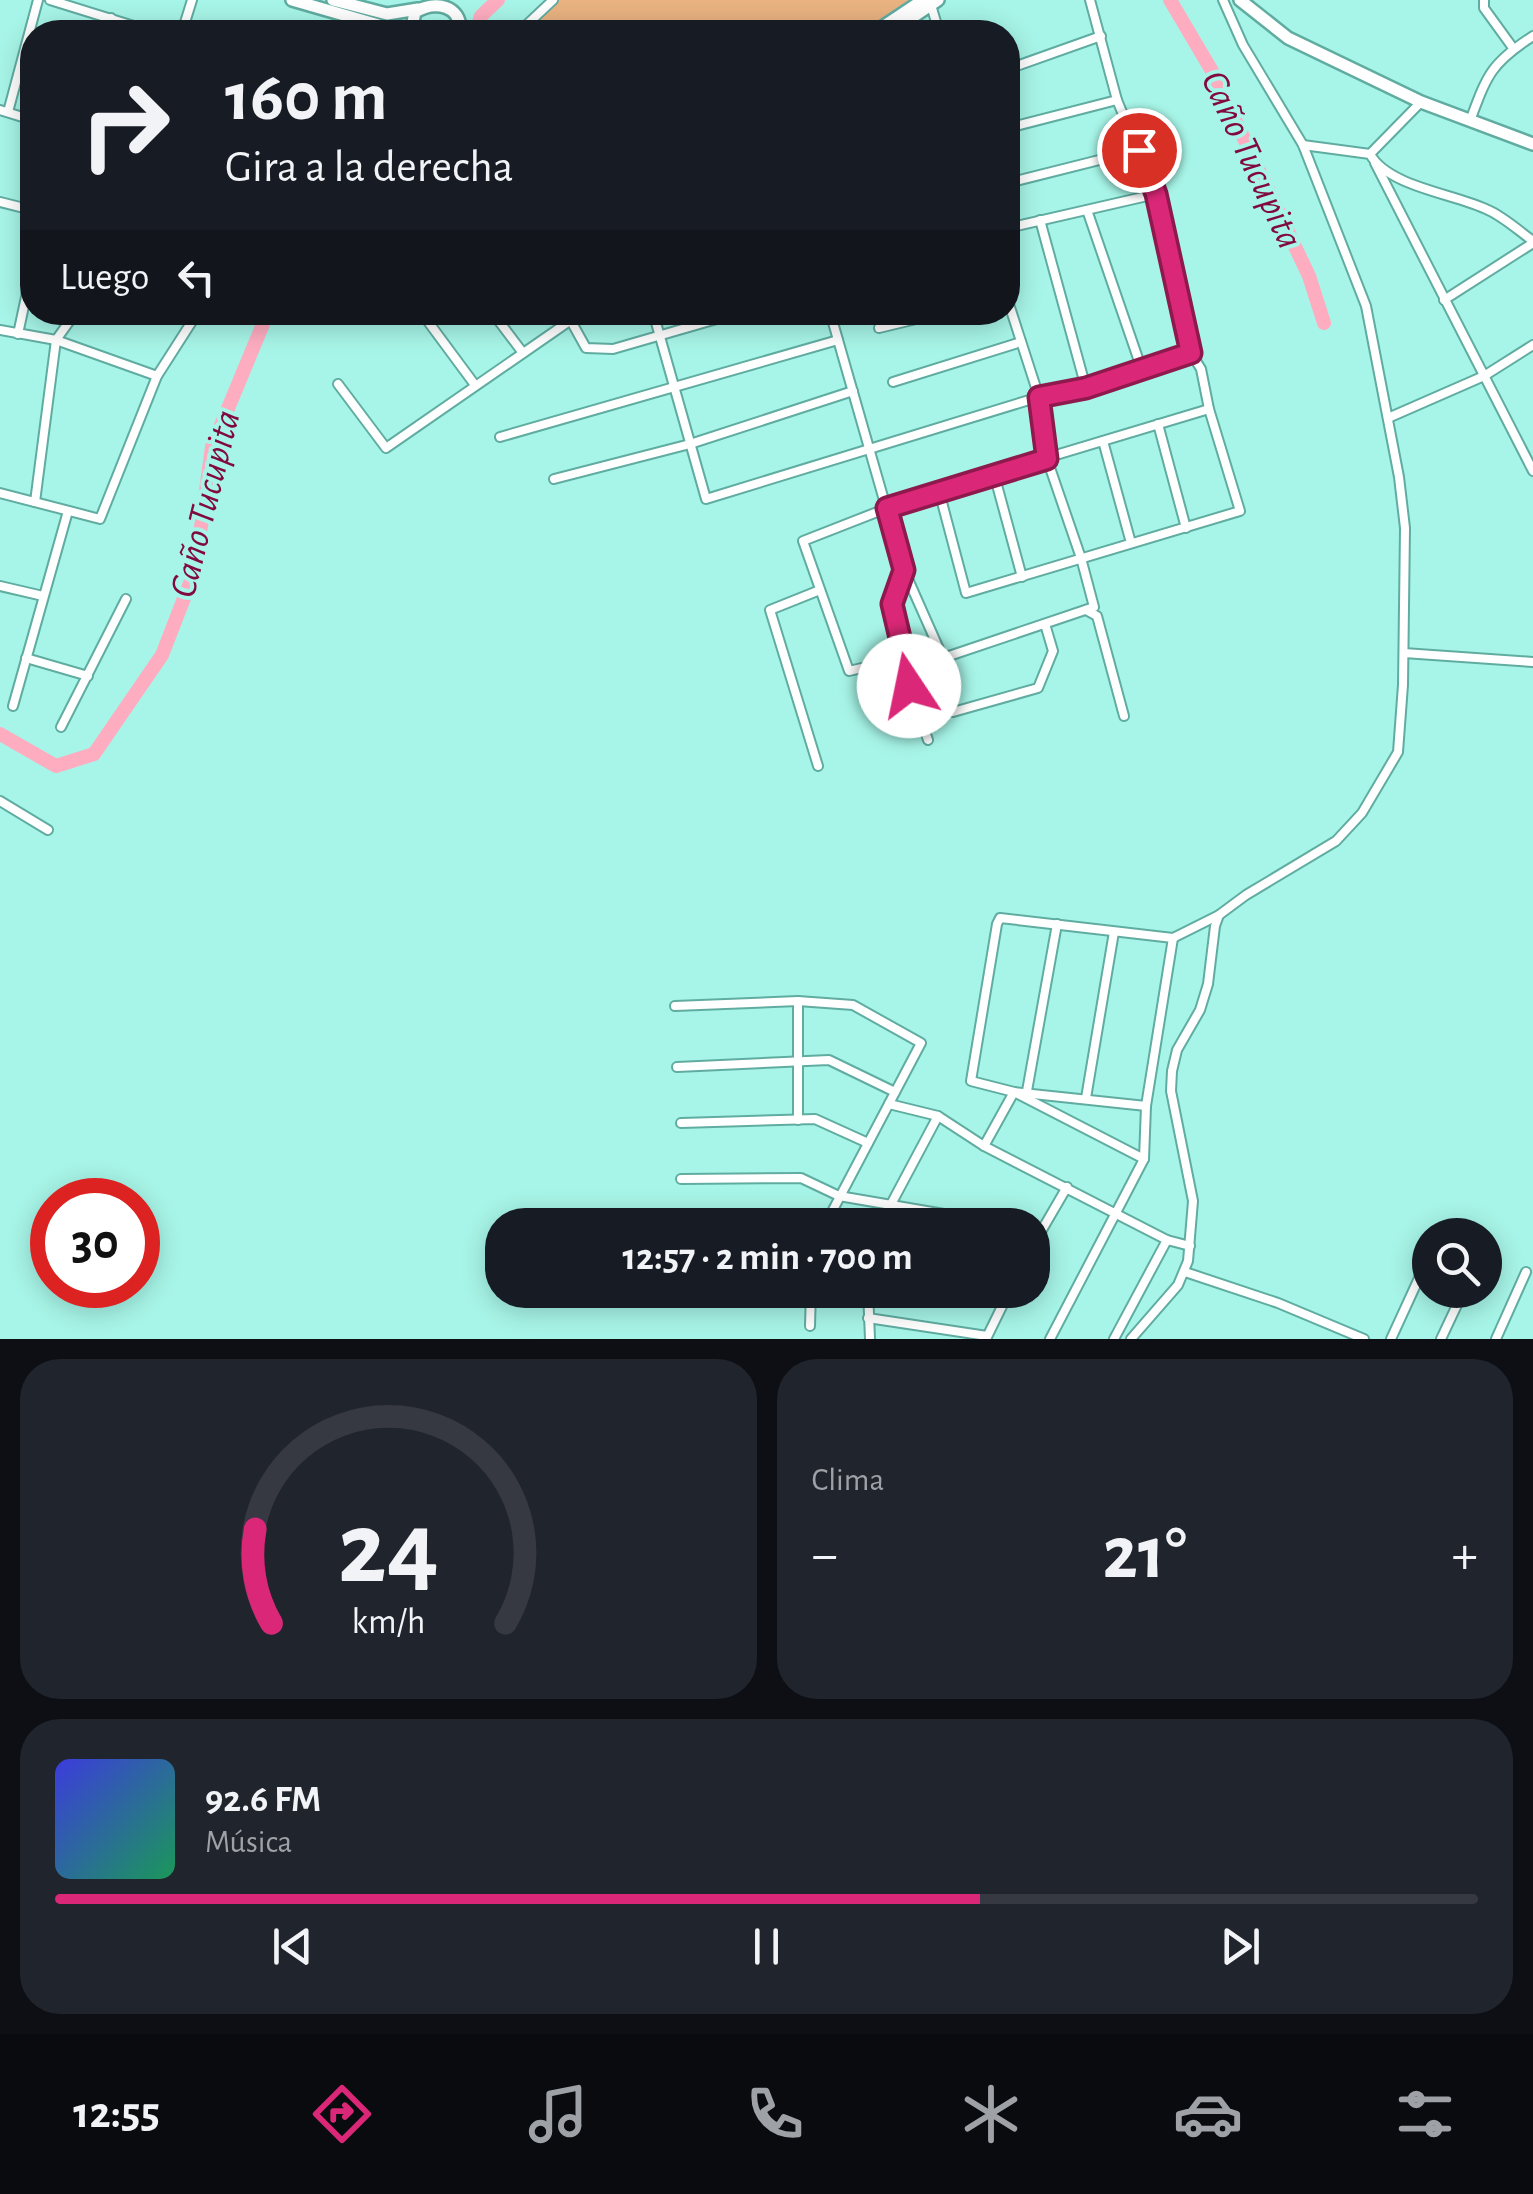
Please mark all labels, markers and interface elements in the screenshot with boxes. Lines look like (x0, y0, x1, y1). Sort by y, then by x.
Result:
icon: right (60, 60, 190, 190)
text: 160 m (225, 63, 388, 133)
water label: Caño Tucupita (1193, 65, 1309, 255)
pin (1097, 108, 1182, 193)
icon: arrive (1112, 123, 1167, 178)
text: Gira a la derecha (225, 145, 514, 190)
icon: left (169, 250, 224, 305)
text: Luego (60, 259, 149, 297)
water label: Caño Tucupita (164, 407, 248, 601)
position arrow (857, 634, 961, 738)
speed limit sign: 30 (30, 1178, 160, 1308)
map controls (1412, 1218, 1502, 1308)
button: search (1412, 1218, 1502, 1308)
text: 12:57 · 2 min · 700 m (622, 1239, 913, 1277)
text: Clima (812, 1464, 884, 1496)
text: 24 (338, 1498, 439, 1602)
text: 21° (1103, 1517, 1187, 1592)
text: − (812, 1528, 838, 1583)
text: + (1452, 1528, 1478, 1583)
text: km/h (351, 1604, 425, 1640)
text: 92.6 FM (205, 1781, 321, 1819)
text: Música (205, 1826, 292, 1858)
icon: previous (265, 1919, 320, 1974)
icon: pause (739, 1919, 794, 1974)
icon: next (1213, 1919, 1268, 1974)
icon: directions (307, 2079, 377, 2149)
icon: music (523, 2079, 593, 2149)
icon: phone (740, 2079, 810, 2149)
icon: climate (956, 2079, 1026, 2149)
icon: car (1173, 2079, 1243, 2149)
icon: filters (1390, 2079, 1460, 2149)
text: 12:55 (73, 2091, 160, 2136)

